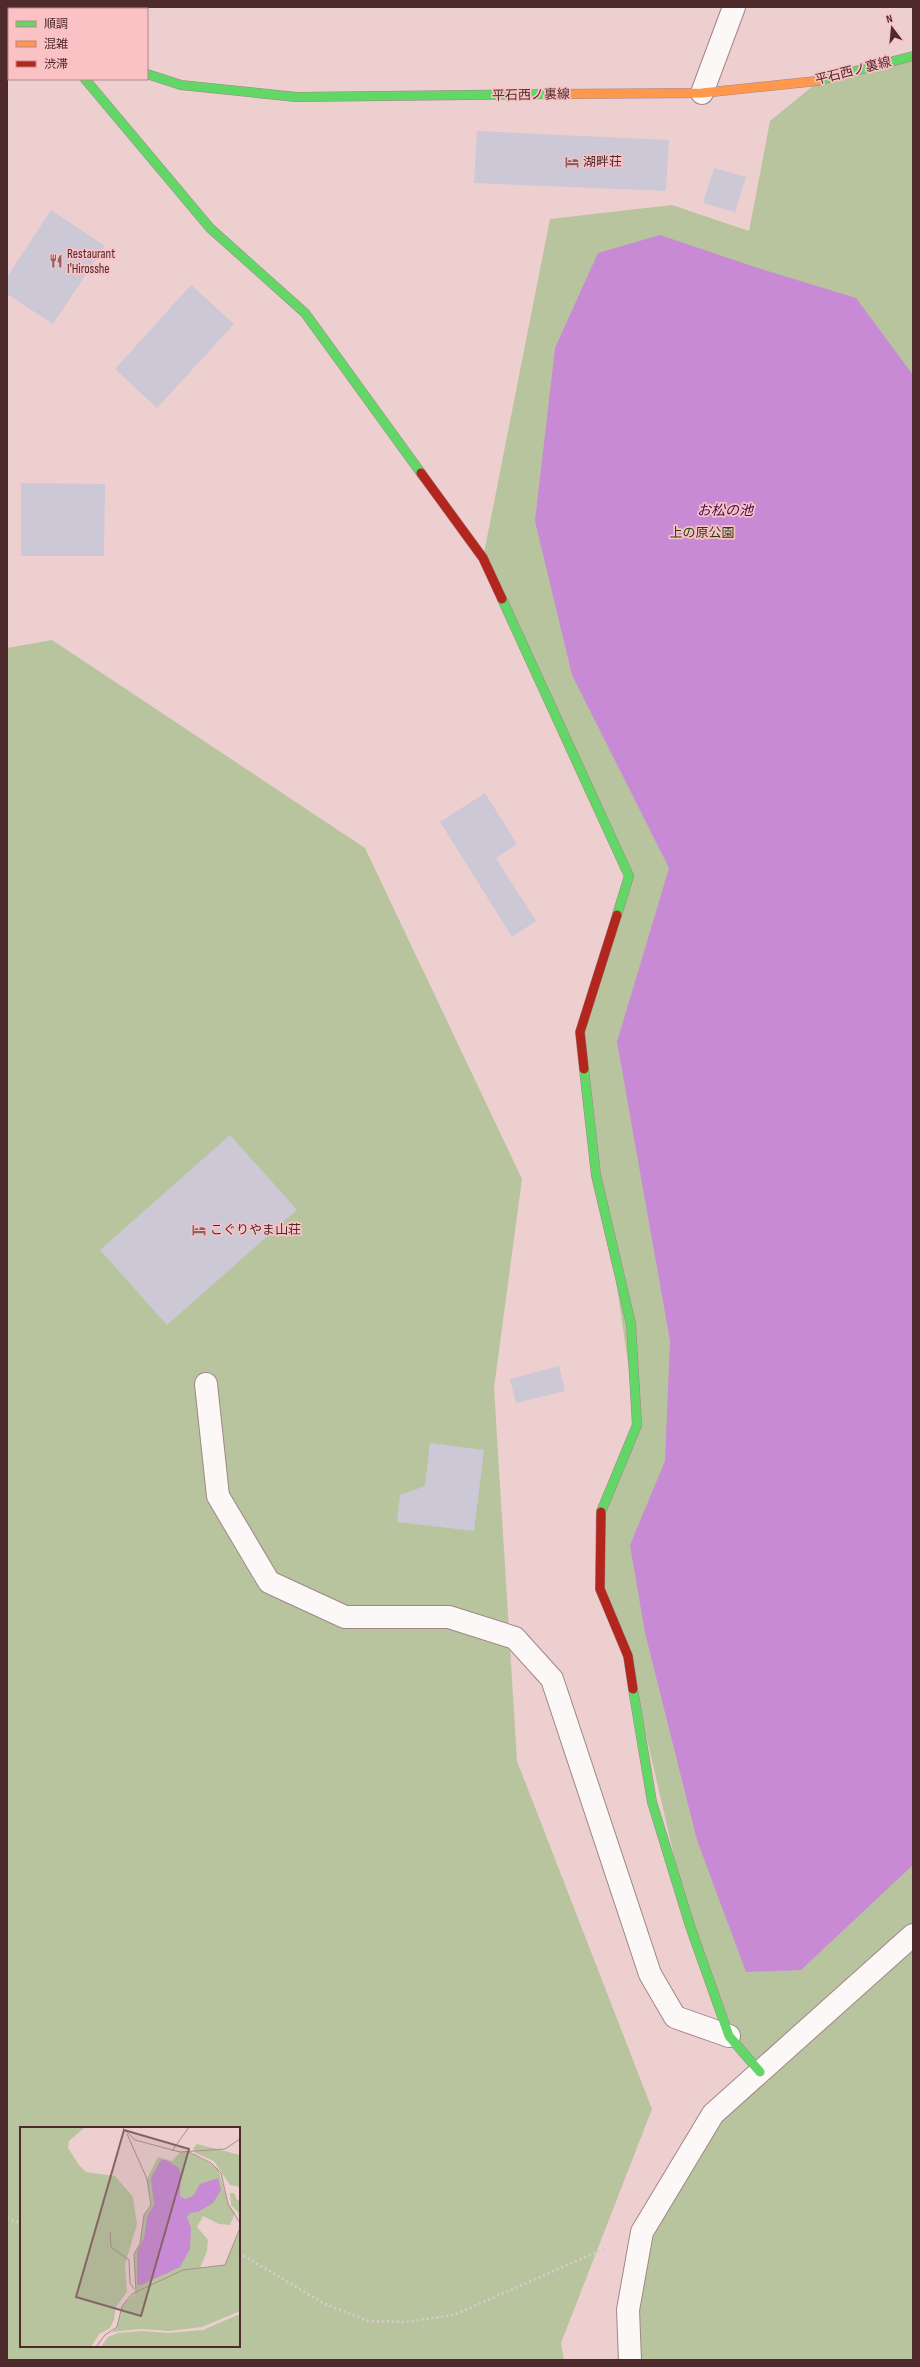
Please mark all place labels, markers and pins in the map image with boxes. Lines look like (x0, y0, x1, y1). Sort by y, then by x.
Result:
hotel icon: 湖畔荘 (564, 154, 580, 170)
place label: 湖畔荘 (583, 154, 622, 170)
place label: Restaurant I'Hirosshe (67, 246, 115, 277)
restaurant icon: Restaurant I'Hirosshe (48, 253, 64, 269)
hotel icon: こぐりやま山荘 (191, 1222, 207, 1238)
place label: こぐりやま山荘 (210, 1222, 301, 1238)

